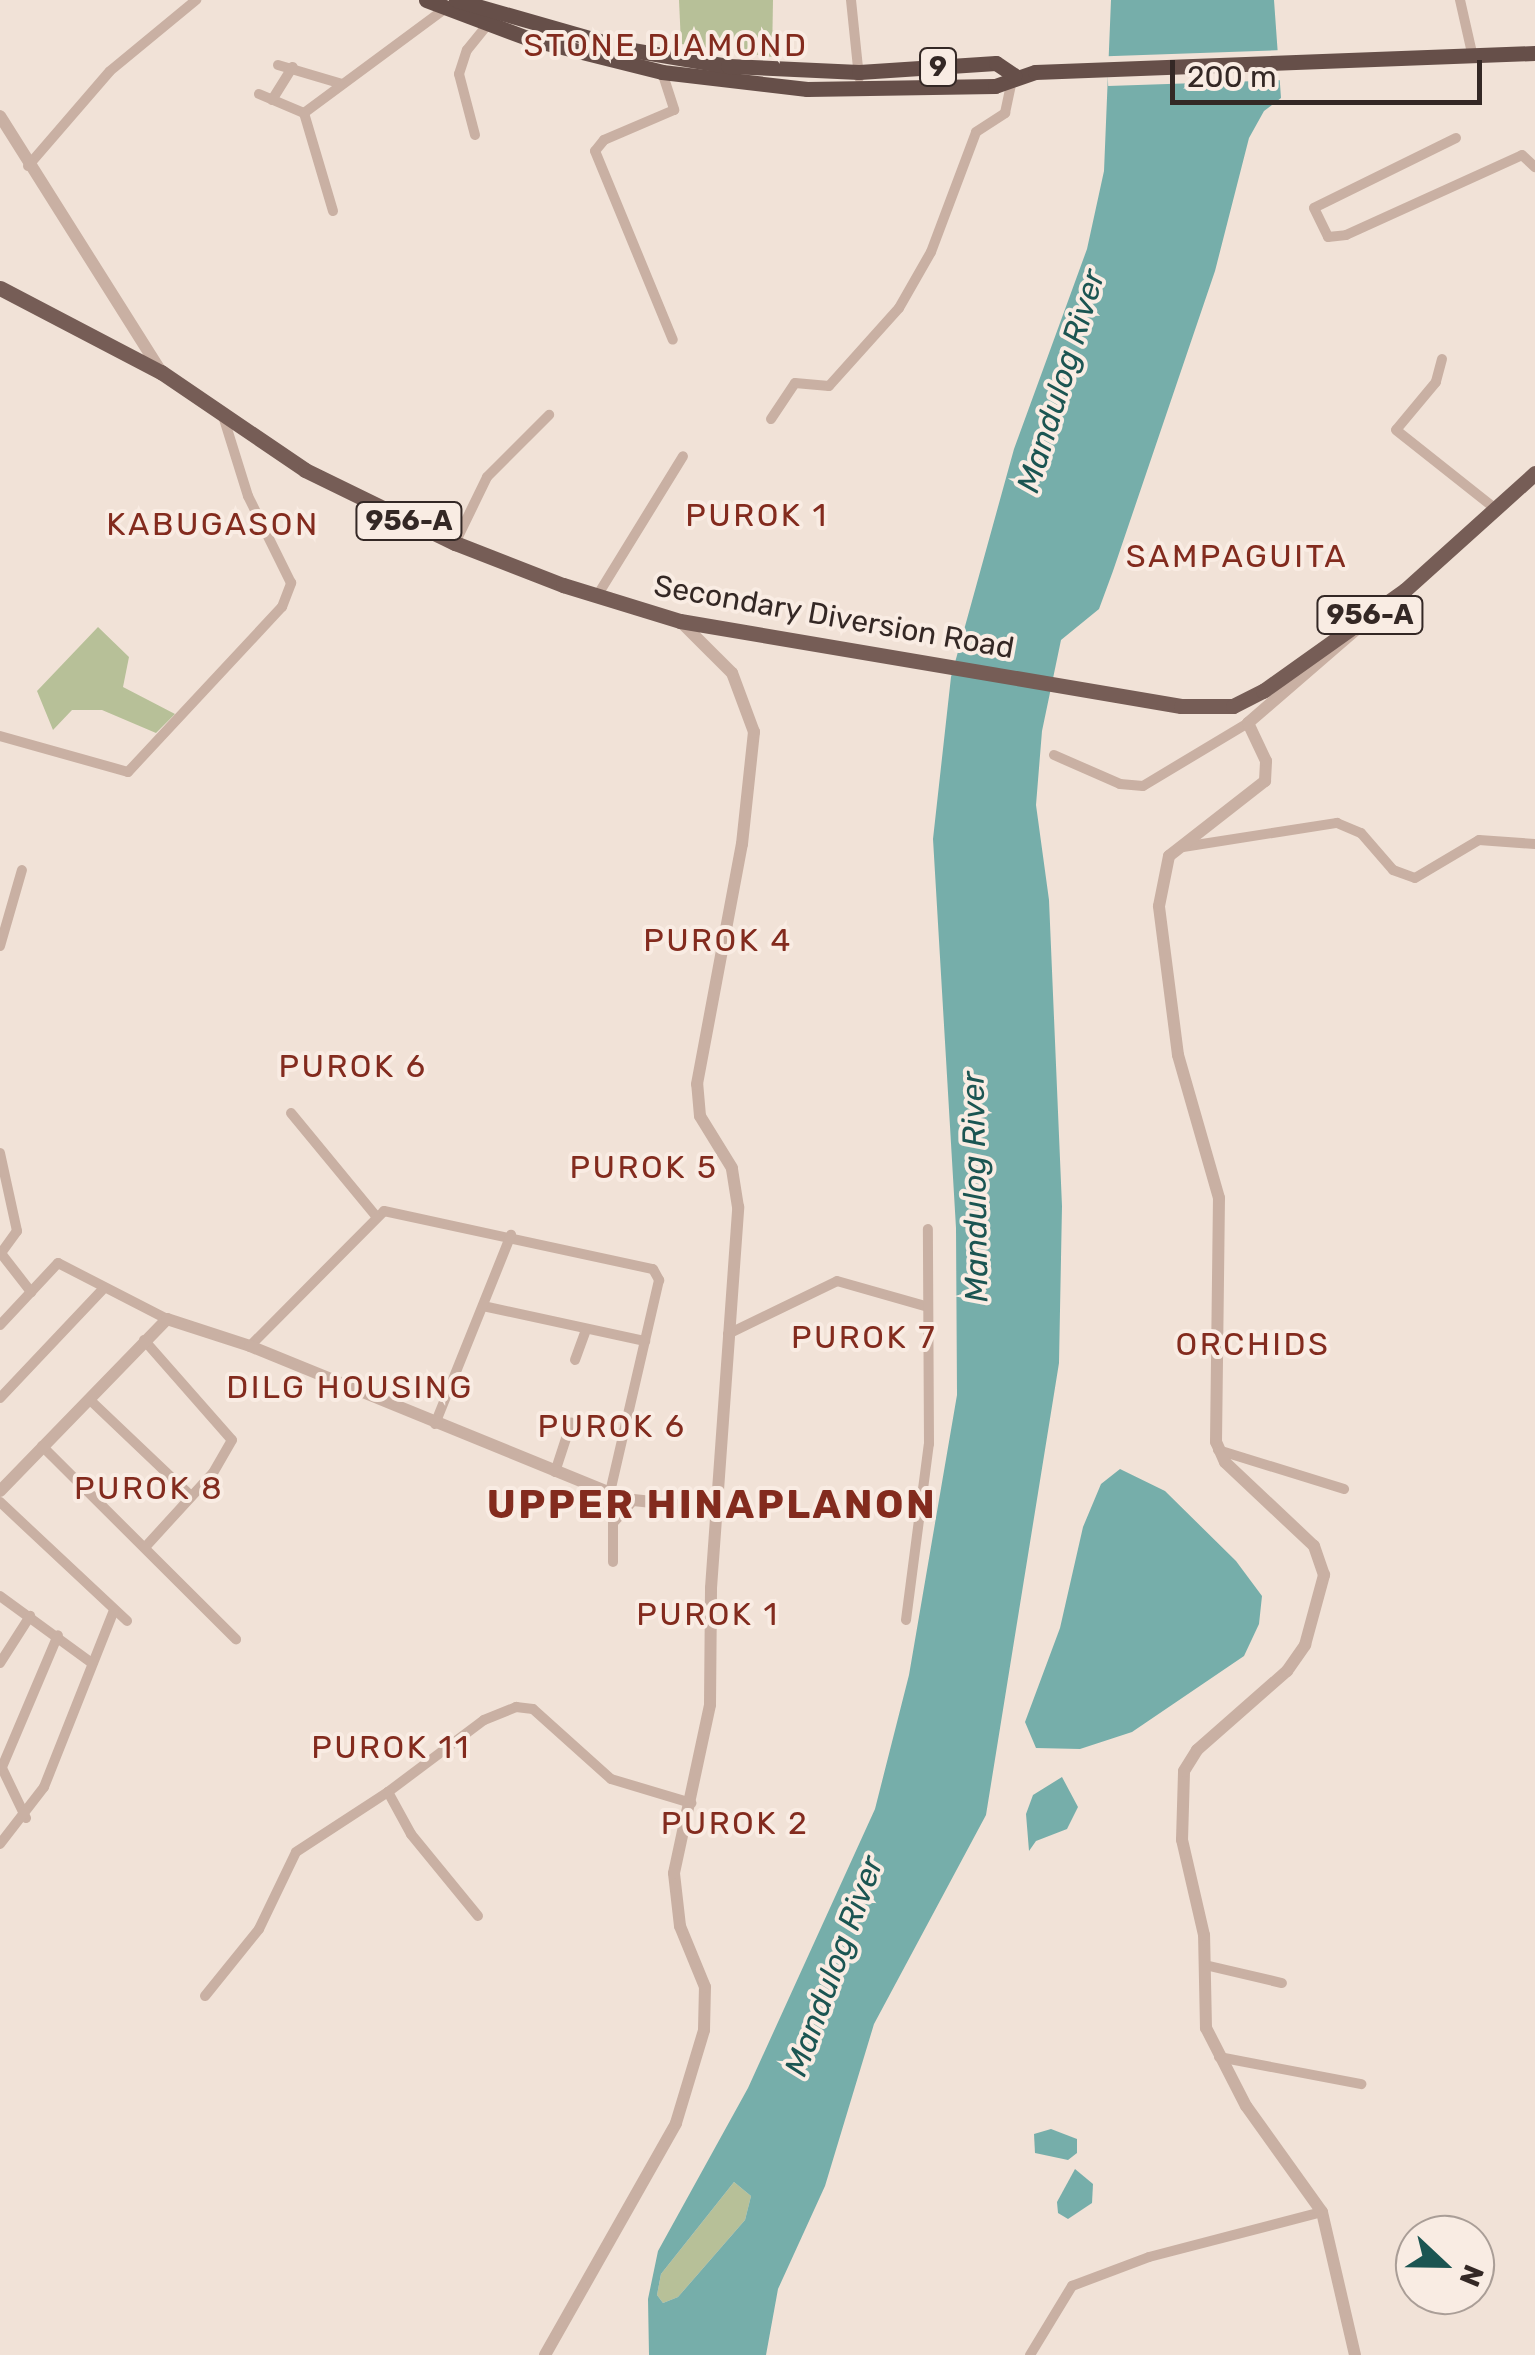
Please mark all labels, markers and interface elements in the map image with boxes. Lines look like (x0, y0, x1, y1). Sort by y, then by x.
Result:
district label: STONE DIAMOND (524, 26, 808, 64)
scale bar (1175, 40, 1488, 102)
road number: 9 (918, 44, 958, 90)
text: 200 m (1187, 59, 1277, 95)
water label: Mandulog River (1009, 265, 1113, 497)
district label: PUROK 1 (685, 496, 829, 534)
road number: 956-A (354, 498, 464, 544)
district label: KABUGASON (106, 505, 320, 543)
district label: SAMPAGUITA (1126, 537, 1348, 575)
street label: Secondary Diversion Road (651, 568, 1017, 666)
road number: 956-A (1315, 592, 1425, 638)
district label: PUROK 4 (643, 921, 793, 959)
district label: PUROK 6 (278, 1047, 428, 1085)
water label: Mandulog River (954, 1071, 996, 1303)
district label: PUROK 5 (569, 1148, 719, 1186)
district label: PUROK 7 (791, 1318, 937, 1356)
district label: ORCHIDS (1176, 1325, 1330, 1363)
district label: DILG HOUSING (226, 1368, 474, 1406)
district label: PUROK 6 (537, 1407, 687, 1445)
district label: PUROK 8 (74, 1469, 224, 1507)
district label: UPPER HINAPLANON (487, 1481, 937, 1529)
district label: PUROK 1 (636, 1595, 780, 1633)
district label: PUROK 11 (311, 1728, 471, 1766)
district label: PUROK 2 (661, 1804, 809, 1842)
water label: Mandulog River (776, 1851, 892, 2081)
north arrow (1395, 2215, 1495, 2315)
text: N (1452, 2260, 1490, 2291)

